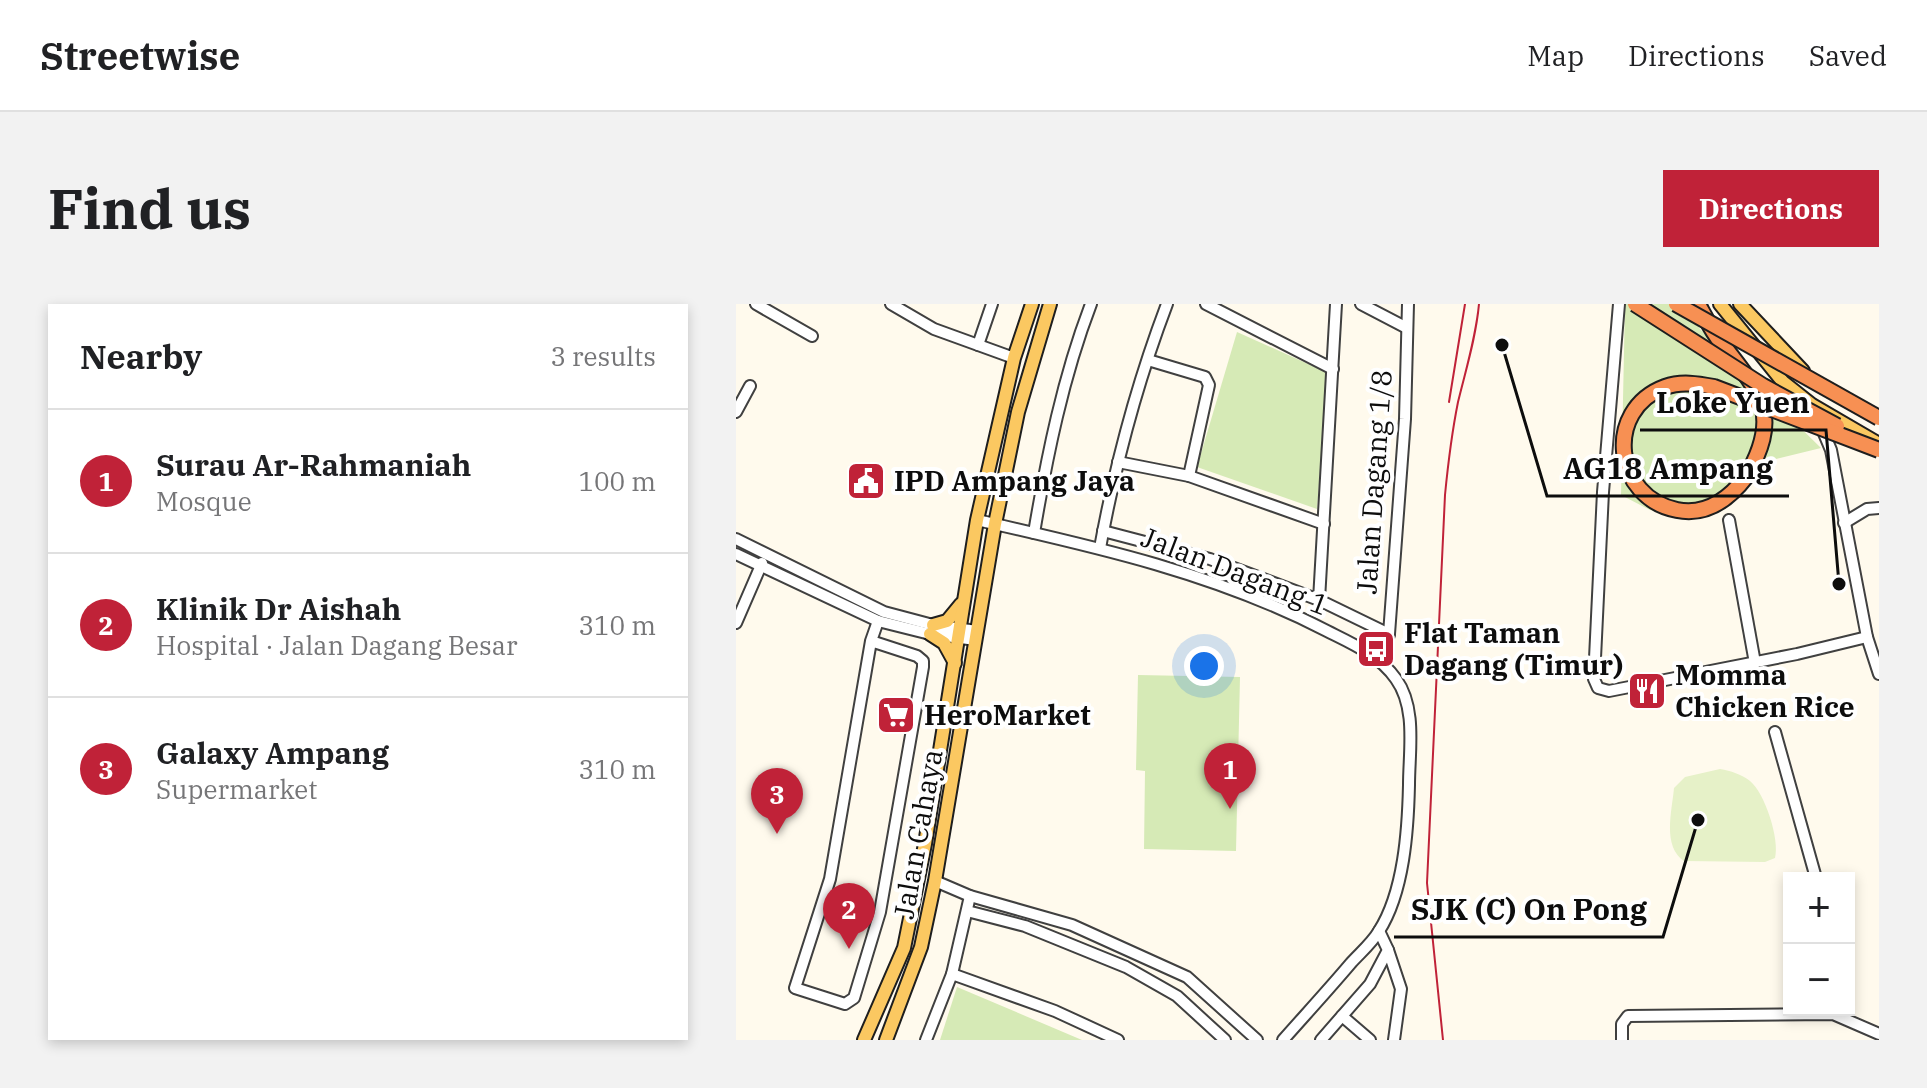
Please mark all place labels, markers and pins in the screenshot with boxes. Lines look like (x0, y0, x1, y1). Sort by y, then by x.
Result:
callout: Loke Yuen (1640, 376, 1826, 430)
callout: AG18 Ampang (1547, 442, 1789, 496)
public building icon: IPD Ampang Jaya (845, 460, 887, 502)
place label: IPD Ampang Jaya (894, 462, 1135, 499)
place label: Flat Taman Dagang (Timur) (1404, 614, 1623, 683)
bus stop icon: Flat Taman Dagang (Timur) (1355, 628, 1397, 670)
place label: Momma Chicken Rice (1675, 656, 1855, 725)
restaurant icon: Momma Chicken Rice (1626, 670, 1668, 712)
supermarket icon: HeroMarket (875, 694, 917, 736)
place label: HeroMarket (924, 696, 1091, 733)
pin: 1 (1204, 743, 1256, 809)
pin: 3 (751, 768, 803, 834)
pin: 2 (823, 883, 875, 949)
callout: SJK (C) On Pong (1394, 883, 1663, 937)

